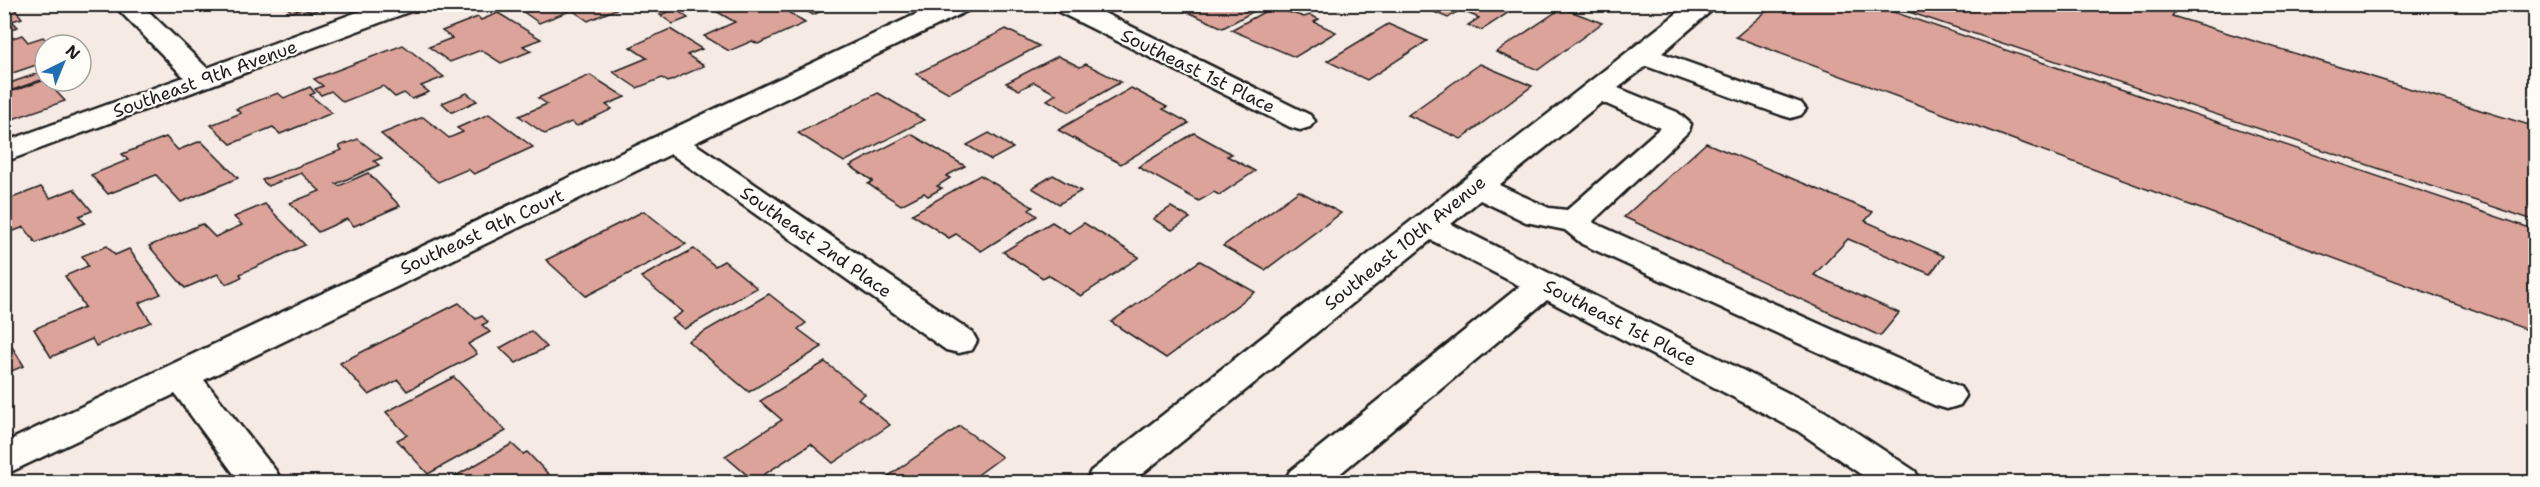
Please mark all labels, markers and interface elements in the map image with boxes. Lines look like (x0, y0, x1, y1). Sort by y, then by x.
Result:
street label: Southeast 1st Place (1117, 23, 1279, 119)
north arrow (33, 33, 93, 93)
street label: Southeast 9th Avenue (110, 35, 300, 123)
text: N (61, 40, 85, 64)
street label: Southeast 10th Avenue (1319, 170, 1491, 316)
street label: Southeast 2nd Place (736, 181, 896, 303)
street label: Southeast 9th Court (396, 183, 568, 281)
street label: Southeast 1st Place (1539, 274, 1701, 372)

